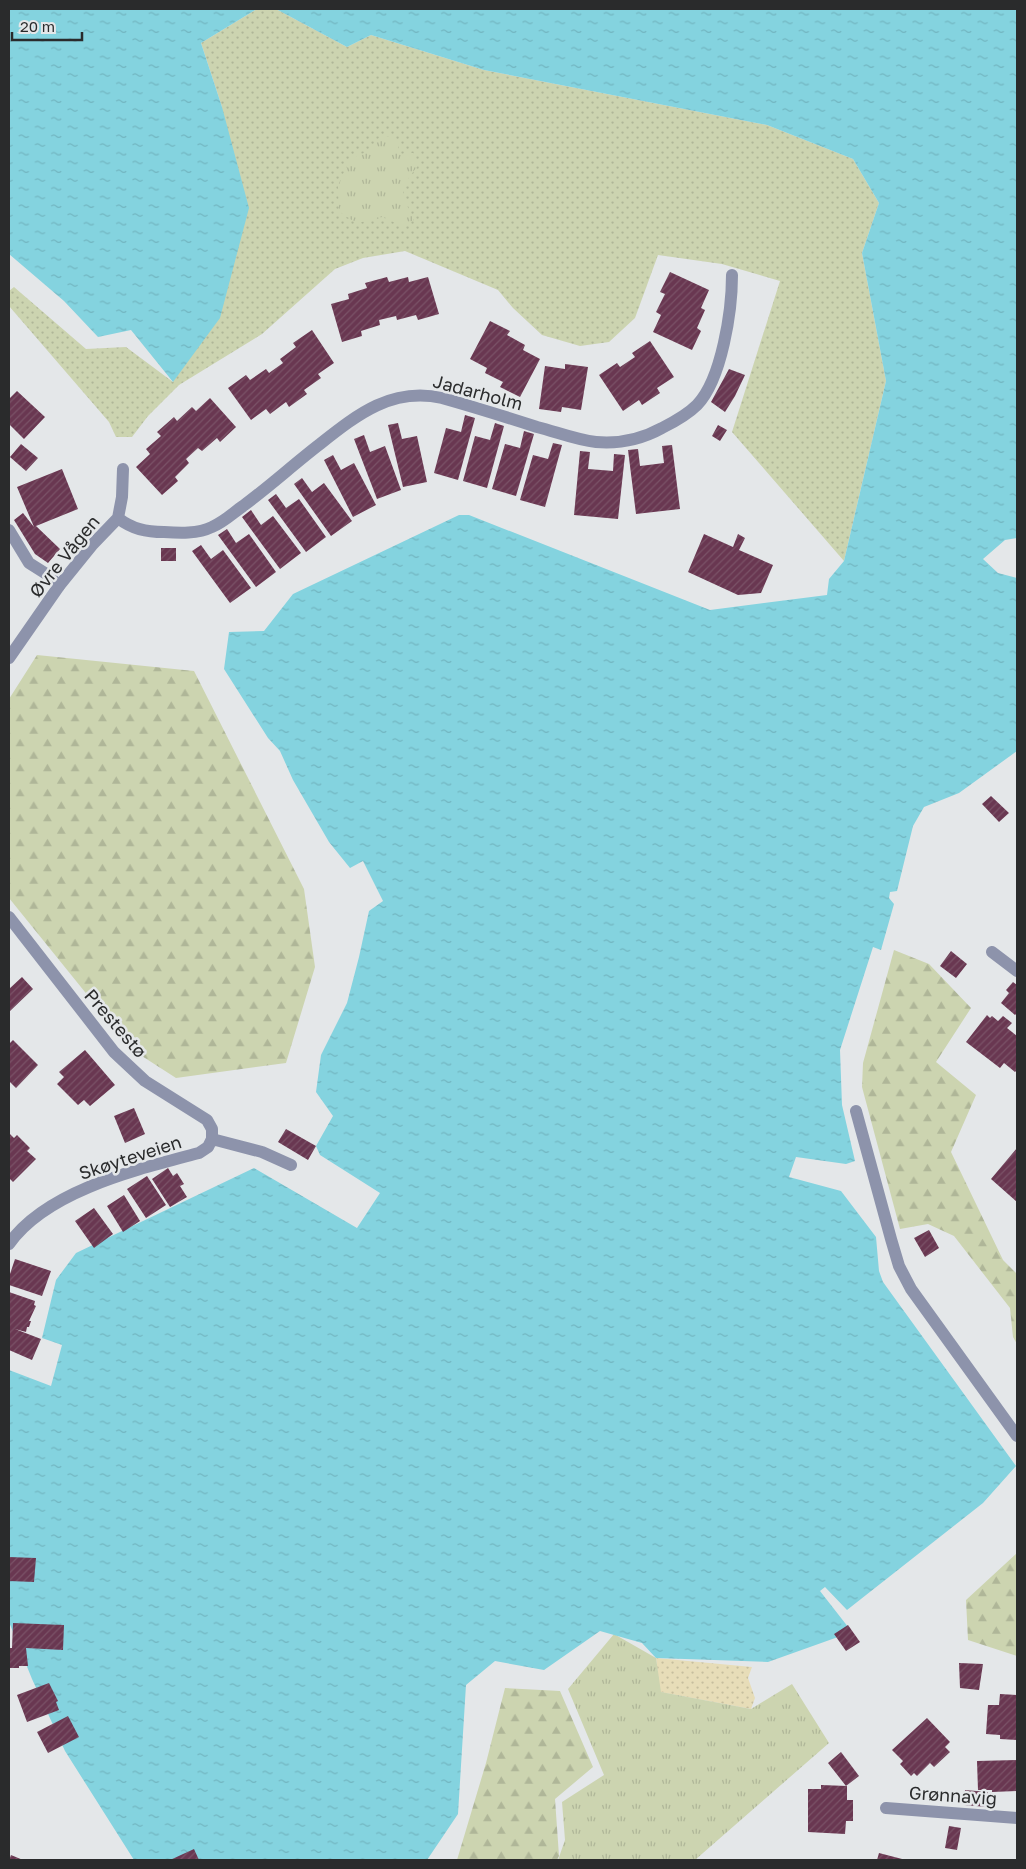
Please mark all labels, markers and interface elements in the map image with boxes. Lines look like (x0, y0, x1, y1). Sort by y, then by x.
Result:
scale bar (12, 10, 82, 42)
text: 20 m (20, 17, 55, 35)
street label: Jadarholm (431, 369, 525, 415)
street label: Øvre Vågen (24, 511, 104, 601)
street label: Prestestø (80, 984, 152, 1062)
street label: Skøyteveien (76, 1130, 184, 1184)
street label: Grønnavig (908, 1781, 998, 1809)

